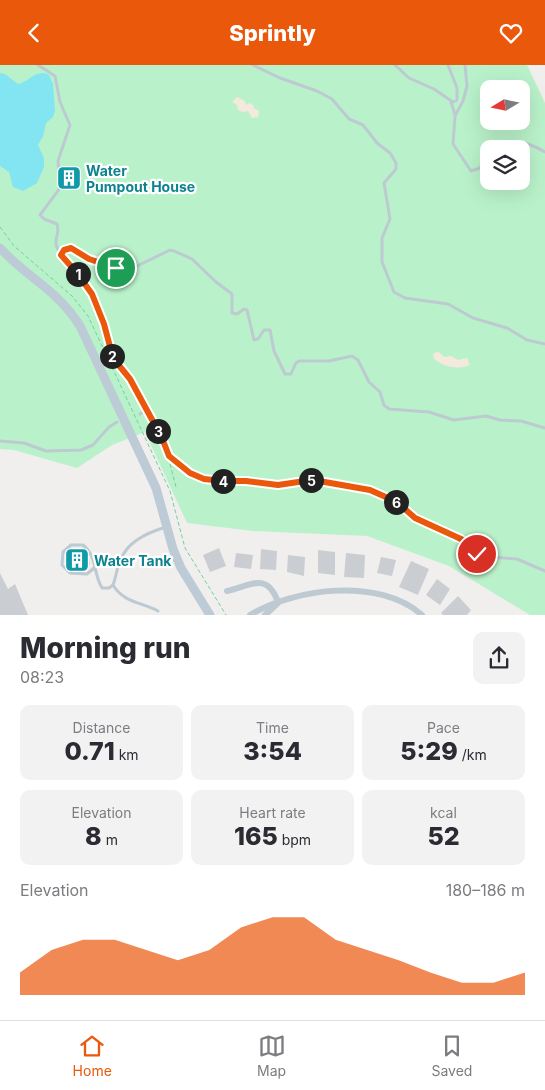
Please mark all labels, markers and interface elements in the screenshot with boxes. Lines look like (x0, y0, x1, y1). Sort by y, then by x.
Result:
icon: back (20, 19, 48, 47)
icon: heart (497, 19, 525, 47)
text: Sprintly (229, 20, 316, 46)
north arrow (480, 80, 530, 130)
map controls (480, 80, 530, 190)
button: layers (480, 140, 530, 190)
place label: Water Pumpout House (86, 162, 195, 195)
building icon: Water Pumpout House (56, 165, 82, 191)
pin (95, 247, 137, 289)
icon: arrive (102, 254, 130, 282)
pin: 1 (66, 261, 90, 287)
text: 1 (75, 266, 82, 283)
pin: 2 (100, 343, 124, 369)
text: 2 (108, 348, 117, 365)
pin: 3 (146, 419, 170, 443)
text: 3 (154, 423, 163, 440)
pin: 5 (298, 467, 324, 493)
pin: 4 (210, 469, 236, 493)
text: 5 (307, 472, 316, 489)
text: 4 (219, 473, 228, 490)
pin: 6 (384, 489, 408, 515)
text: 6 (392, 494, 401, 511)
pin (456, 533, 498, 575)
icon: check (463, 540, 491, 568)
building icon: Water Tank (64, 547, 90, 573)
place label: Water Tank (94, 552, 172, 569)
text: Morning run (20, 631, 190, 665)
button: share (473, 632, 525, 684)
text: 08:23 (20, 667, 64, 687)
text: Distance (73, 719, 130, 736)
text: Time (256, 719, 289, 736)
text: Pace (427, 719, 460, 736)
text: 0.71 (64, 736, 115, 766)
text: 3:54 (243, 736, 302, 766)
text: 5:29 (400, 736, 458, 766)
text: km (115, 746, 139, 763)
text: /km (458, 746, 487, 763)
text: Elevation (72, 804, 132, 821)
text: Heart rate (239, 804, 306, 821)
text: kcal (430, 804, 457, 821)
text: 8 (85, 821, 102, 851)
text: 165 (234, 821, 278, 851)
text: 52 (427, 821, 460, 851)
text: m (102, 831, 118, 848)
text: bpm (278, 831, 311, 848)
text: Elevation (20, 880, 89, 900)
text: 180–186 m (446, 880, 525, 900)
tab: Home (73, 1032, 112, 1079)
tab: Map (257, 1032, 286, 1079)
tab: Saved (431, 1032, 472, 1079)

